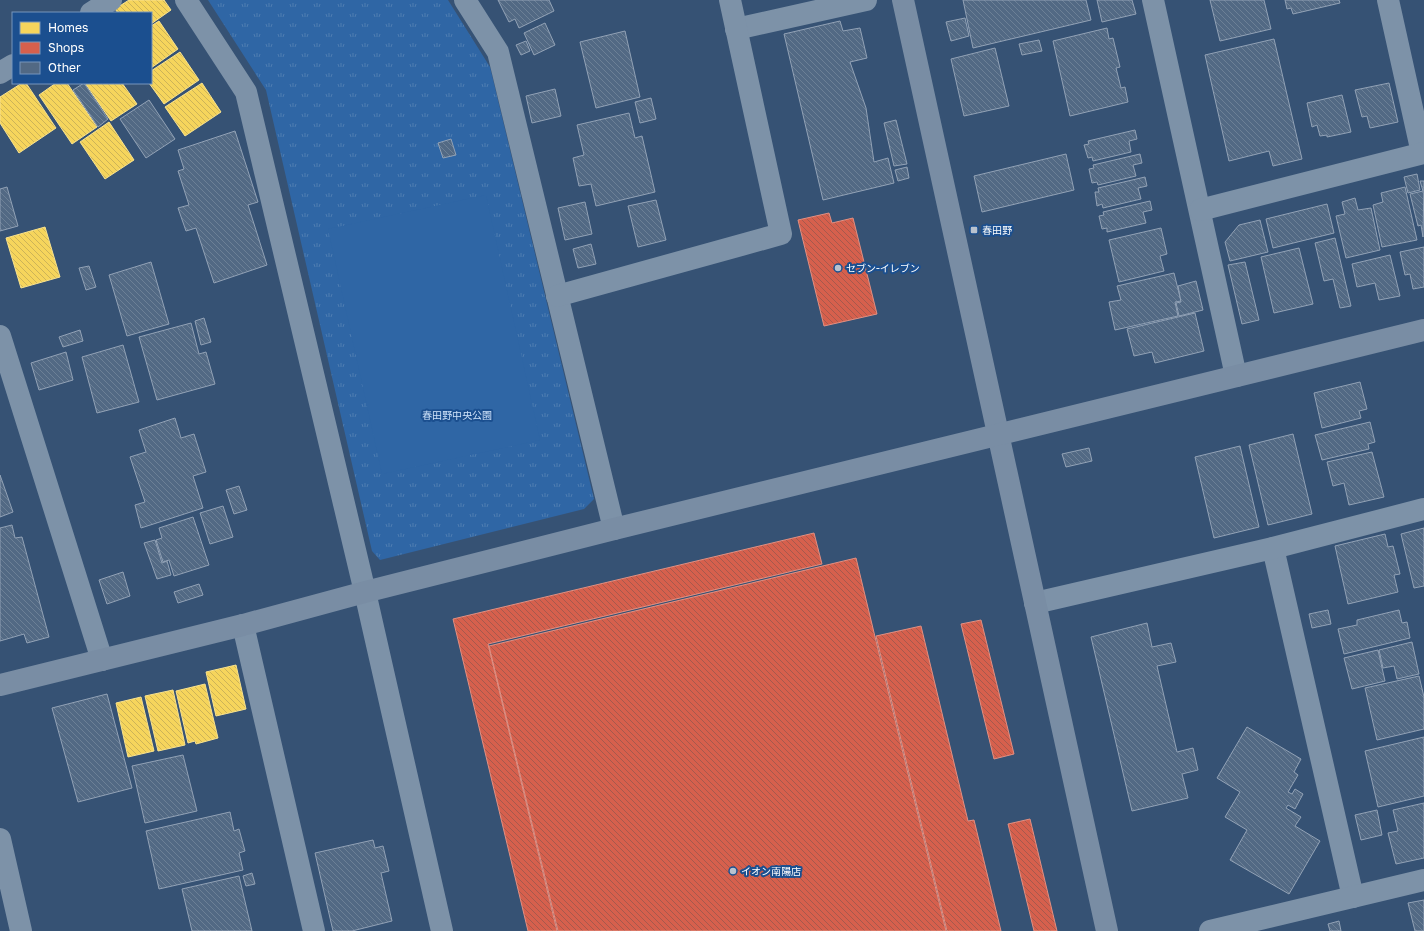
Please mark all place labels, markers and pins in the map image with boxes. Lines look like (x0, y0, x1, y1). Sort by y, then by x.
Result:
place label: 春田野 (982, 224, 1012, 236)
marker: 春田野 (969, 225, 979, 235)
place label: セブン-イレブン (846, 262, 920, 274)
marker: セブン-イレブン (833, 263, 843, 273)
place label: イオン南陽店 (741, 865, 801, 877)
marker: イオン南陽店 (728, 866, 738, 876)

